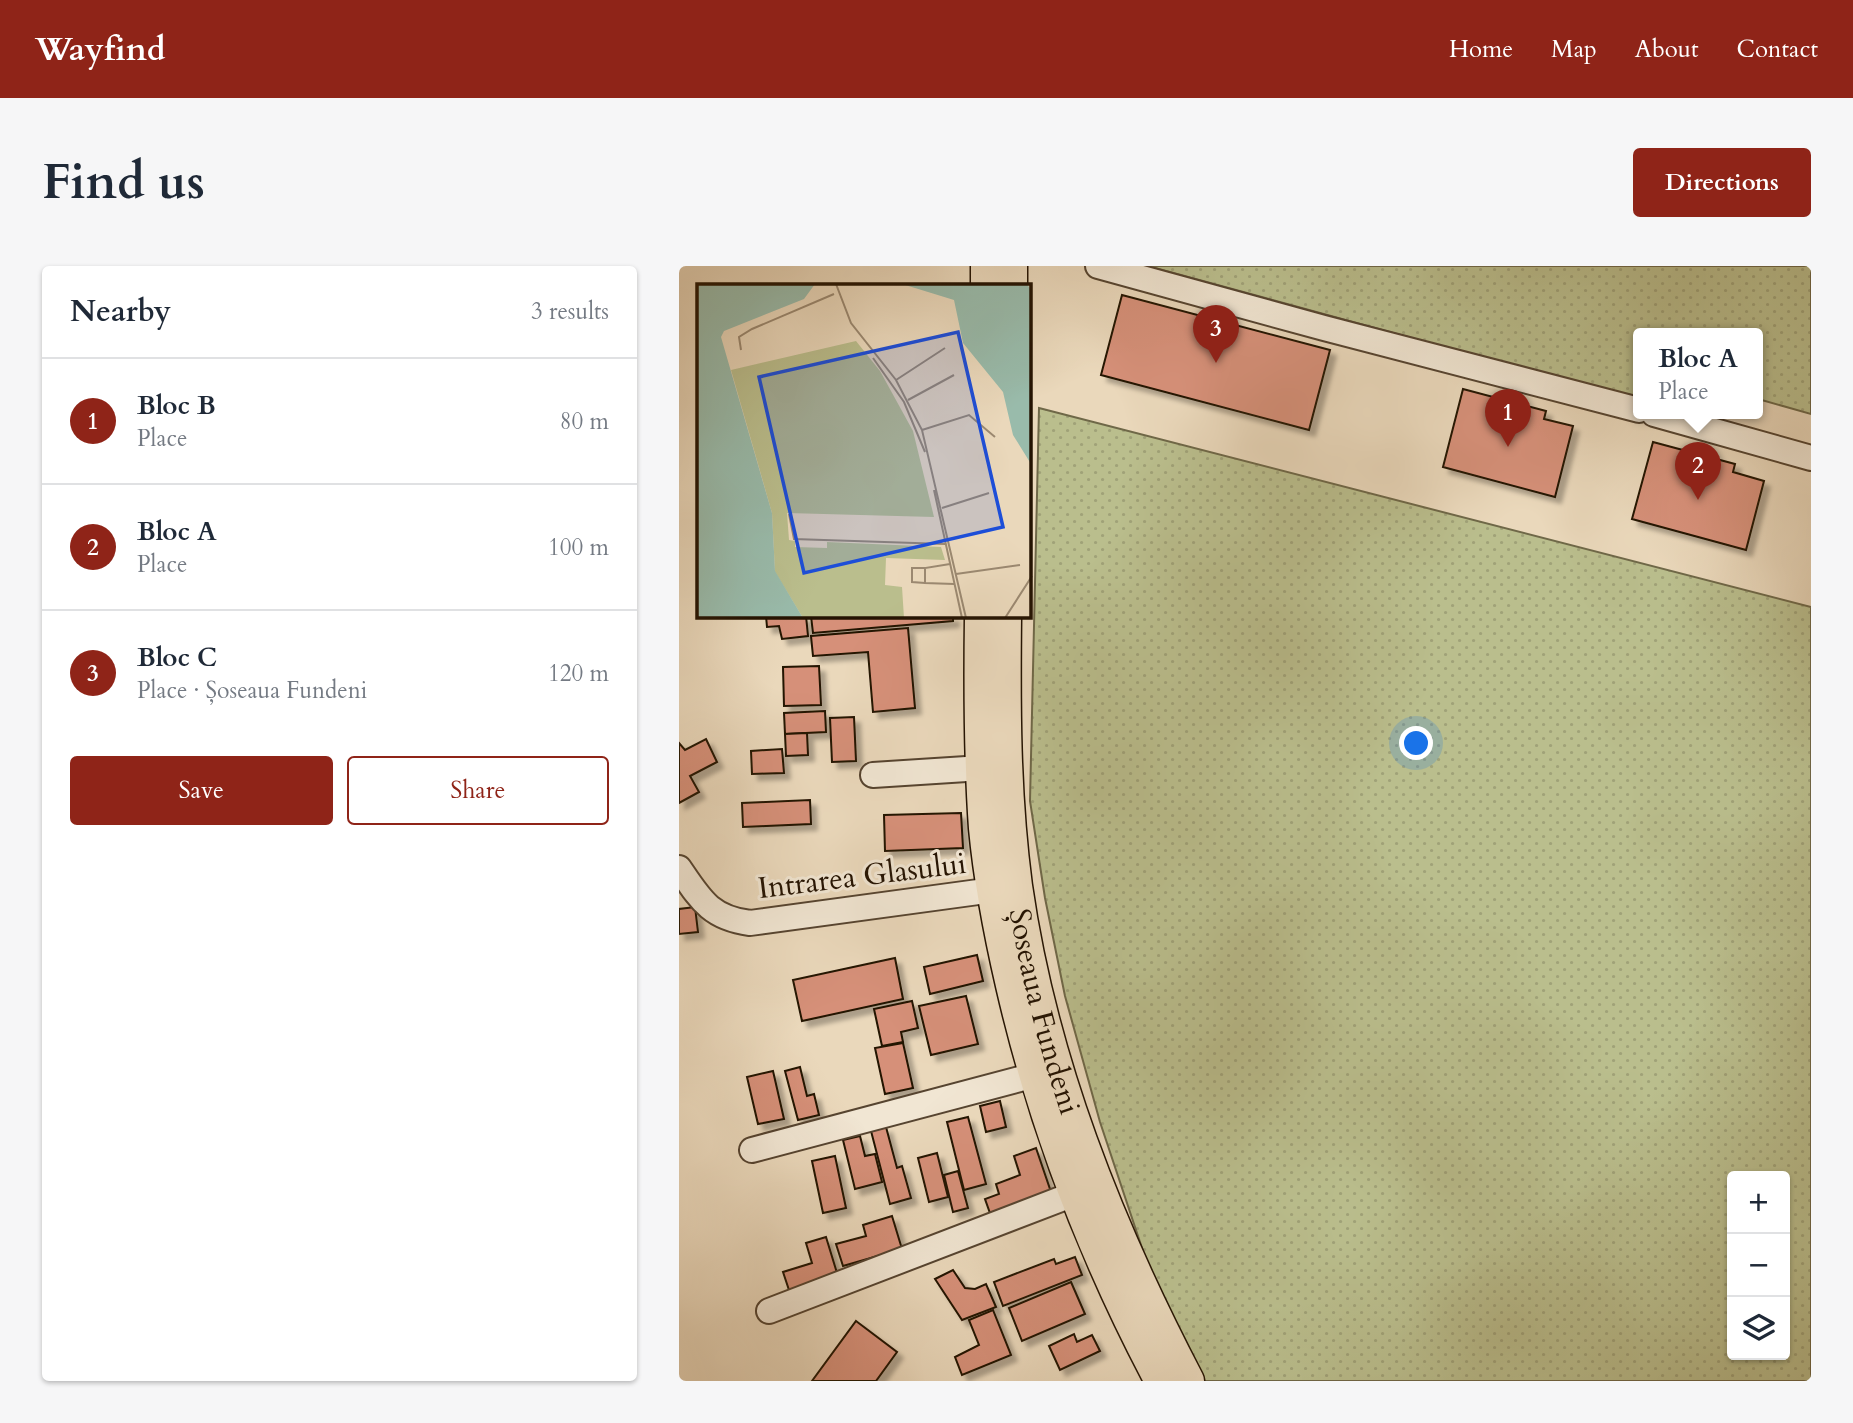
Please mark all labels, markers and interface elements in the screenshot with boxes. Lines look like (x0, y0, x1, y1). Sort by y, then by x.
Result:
text: Wayfind (35, 27, 166, 72)
text: Home (1449, 33, 1513, 66)
text: Map (1551, 33, 1597, 66)
text: About (1635, 33, 1699, 66)
text: Contact (1737, 33, 1818, 66)
button: Directions (1633, 148, 1811, 217)
text: Find us (42, 149, 205, 216)
inset map (697, 284, 1031, 618)
text: Nearby (70, 291, 171, 332)
text: 3 results (531, 296, 609, 327)
pin: 3 (1193, 305, 1239, 363)
popup (1633, 328, 1763, 419)
text: Bloc A (1658, 341, 1738, 376)
text: Place (1658, 376, 1709, 407)
text: Bloc B (137, 388, 216, 423)
pin: 1 (1485, 389, 1531, 447)
text: 1 (87, 406, 99, 437)
text: 80 m (560, 406, 609, 437)
text: Place (137, 423, 187, 454)
pin: 2 (1675, 442, 1721, 500)
text: Bloc A (137, 514, 217, 549)
text: 2 (87, 532, 99, 563)
text: 100 m (548, 532, 609, 563)
text: Place (137, 549, 187, 580)
text: Bloc C (137, 640, 217, 675)
text: 3 (87, 658, 99, 689)
text: 120 m (548, 658, 609, 689)
text: Place · Șoseaua Fundeni (137, 675, 367, 706)
your location (1399, 726, 1433, 760)
button: Save (70, 756, 333, 825)
button: Share (347, 756, 609, 825)
street label: Intrarea Glasului (755, 843, 969, 909)
street label: Șoseaua Fundeni (999, 905, 1091, 1120)
map controls (1727, 1171, 1790, 1360)
button: + (1727, 1171, 1790, 1234)
button: − (1727, 1234, 1790, 1297)
button: layers (1727, 1297, 1790, 1360)

